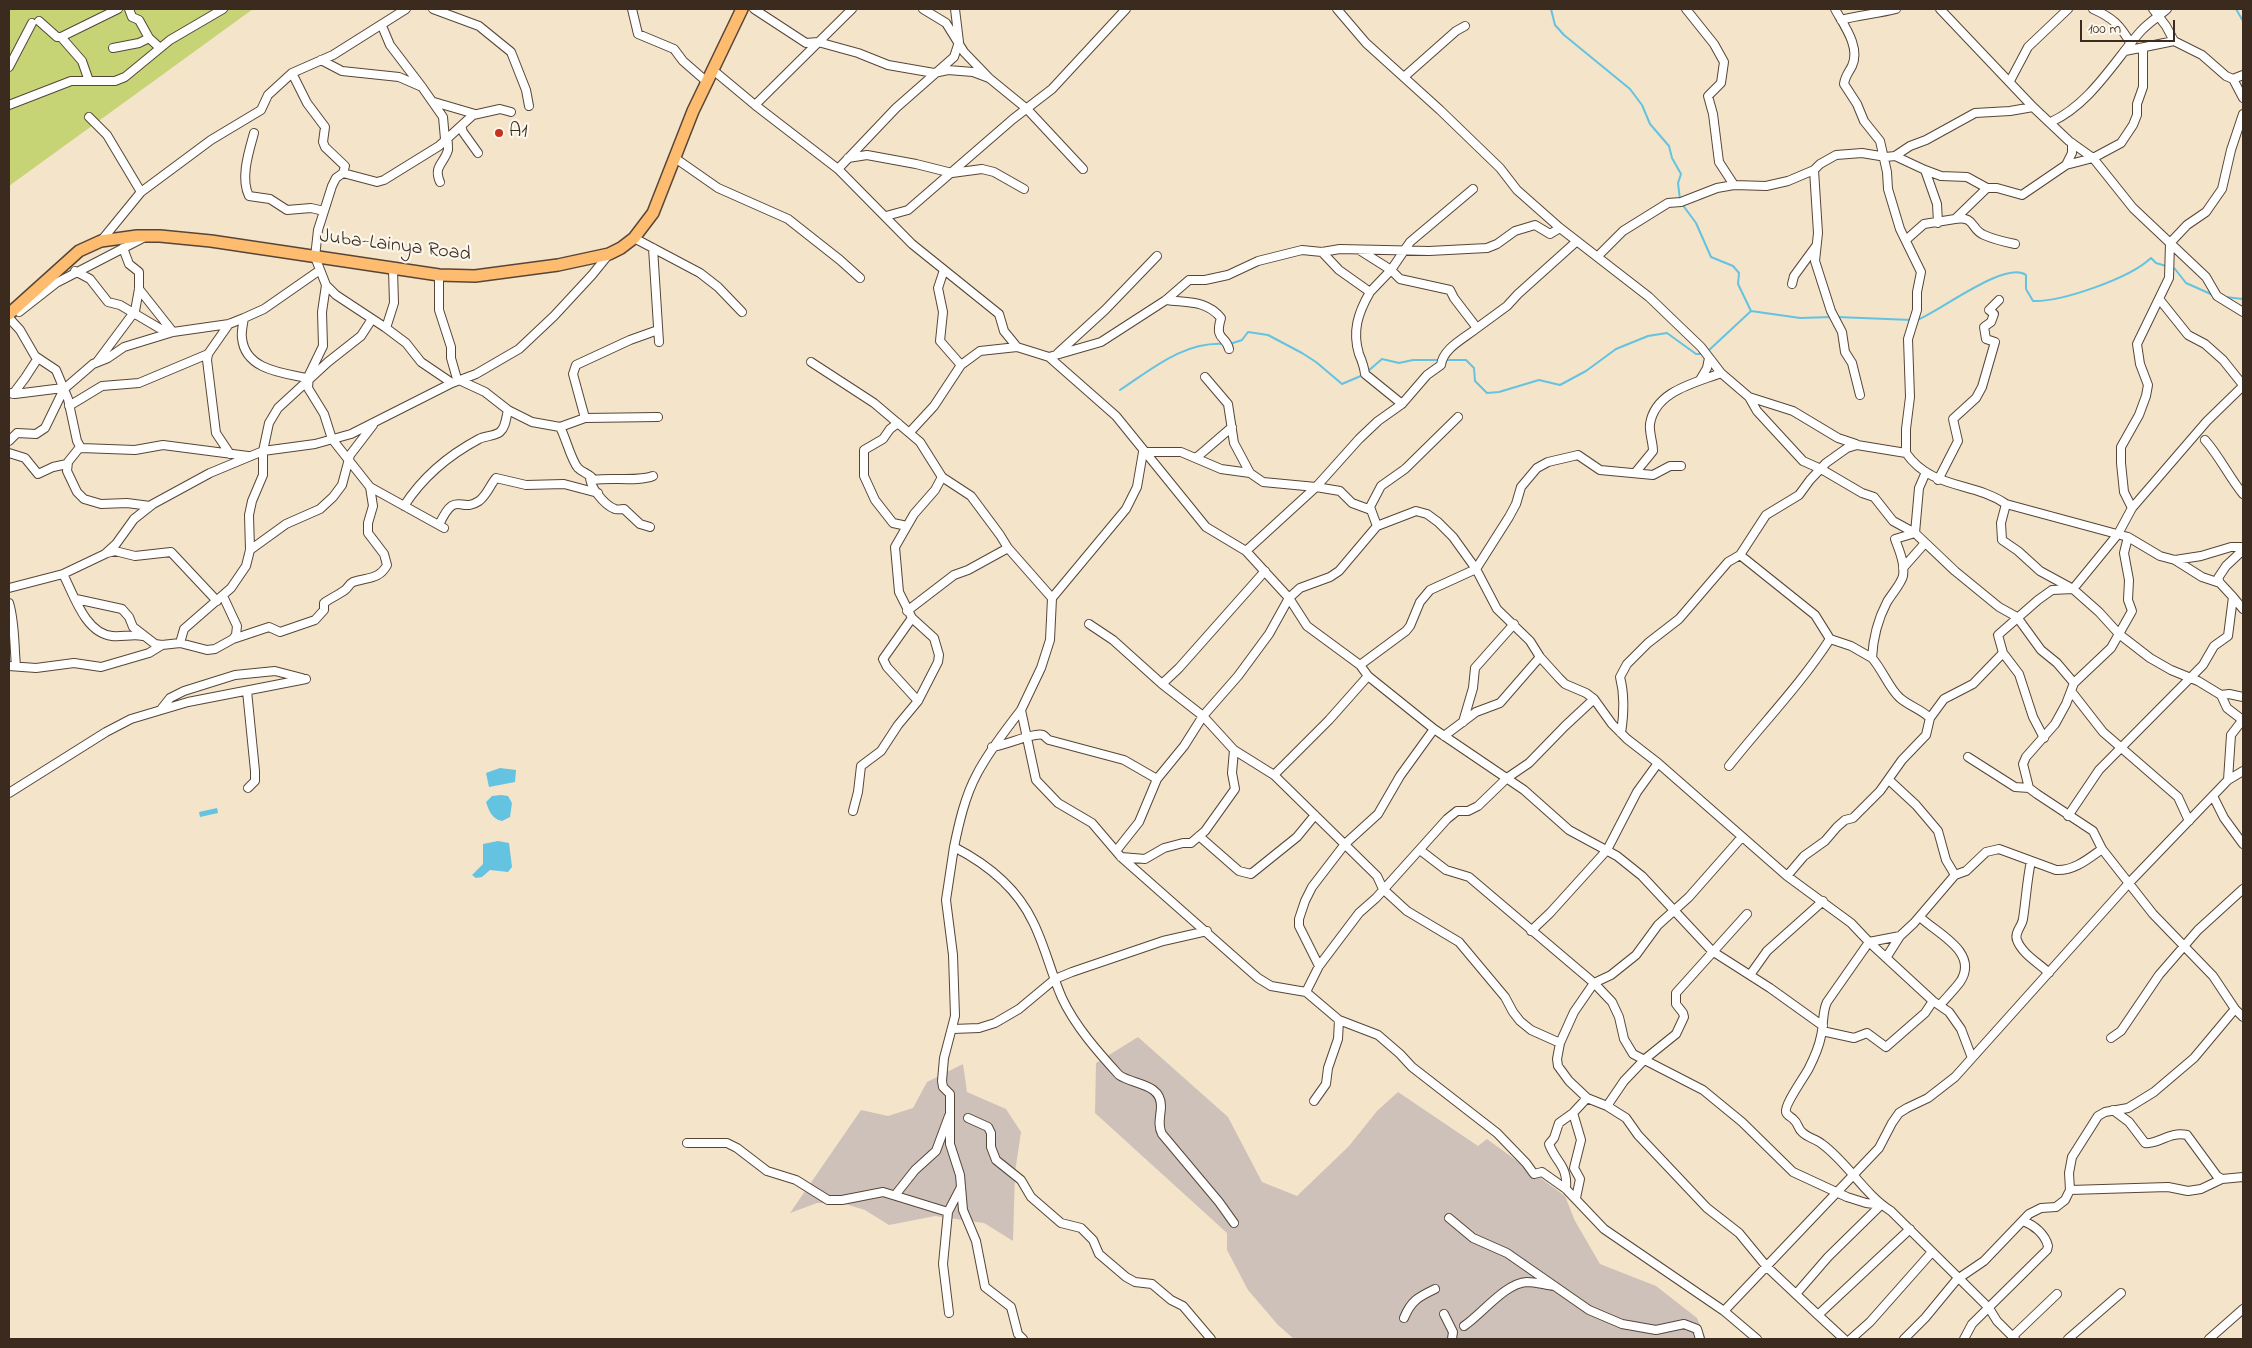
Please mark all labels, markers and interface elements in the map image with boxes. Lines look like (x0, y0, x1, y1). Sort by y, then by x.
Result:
scale bar (2082, 10, 2177, 42)
text: 100 m (2088, 18, 2121, 40)
place label: A1 (509, 121, 528, 145)
marker: A1 (493, 127, 505, 139)
street label: Juba-Lainya Road (318, 226, 472, 268)

